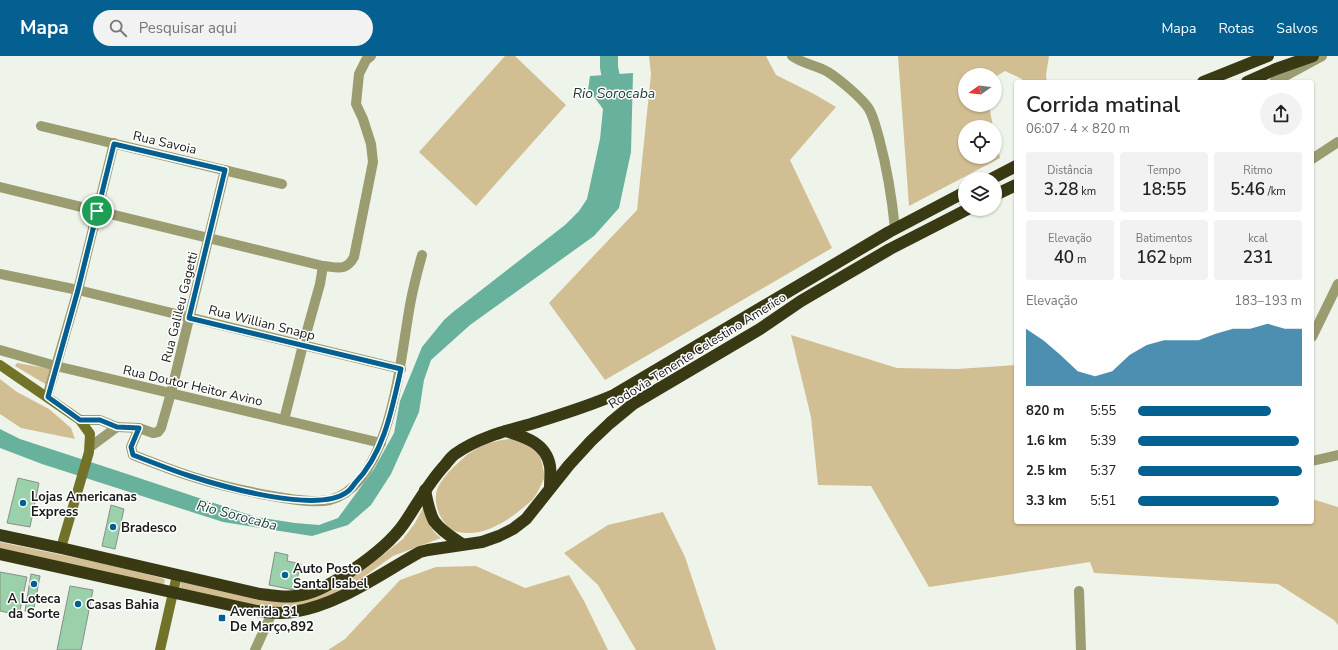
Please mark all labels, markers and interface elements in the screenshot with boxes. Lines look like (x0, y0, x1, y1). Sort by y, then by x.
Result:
search box (93, 10, 373, 46)
text: Mapa (20, 15, 69, 41)
icon: search (107, 17, 129, 39)
text: Pesquisar aqui (139, 18, 237, 38)
text: Mapa (1161, 19, 1196, 38)
text: Rotas (1218, 19, 1254, 38)
text: Salvos (1276, 19, 1318, 38)
north arrow (958, 68, 1002, 112)
map controls (958, 68, 1002, 216)
water label: Rio Sorocaba (573, 84, 655, 103)
text: Corrida matinal (1026, 90, 1180, 120)
button: share (1260, 93, 1302, 135)
button: locate (958, 120, 1002, 164)
text: 06:07 · 4 × 820 m (1026, 120, 1130, 138)
street label: Rua Savoia (131, 127, 198, 159)
text: Distância (1047, 163, 1093, 178)
text: Tempo (1147, 163, 1181, 178)
text: Ritmo (1243, 163, 1273, 178)
button: layers (958, 172, 1002, 216)
text: 3.28 (1044, 178, 1078, 201)
text: 18:55 (1142, 178, 1186, 201)
text: 5:46 (1230, 178, 1265, 201)
text: km (1078, 184, 1096, 199)
text: /km (1265, 184, 1286, 199)
pin (80, 194, 114, 228)
icon: arrive (86, 200, 108, 222)
text: Elevação (1048, 231, 1092, 246)
text: Batimentos (1136, 231, 1192, 246)
text: kcal (1248, 231, 1268, 246)
text: 40 (1054, 246, 1074, 269)
text: 162 (1136, 246, 1167, 269)
text: 231 (1243, 246, 1273, 269)
street label: Rua Galileu Gagetti (158, 250, 202, 365)
text: m (1074, 252, 1086, 267)
text: bpm (1167, 252, 1192, 267)
street label: Rodovia Tenente Celestino Americo (605, 288, 790, 413)
text: Elevação (1026, 292, 1078, 310)
text: 183–193 m (1234, 292, 1302, 310)
street label: Rua Willian Snapp (207, 301, 317, 345)
street label: Rua Doutor Heitor Avino (121, 361, 265, 411)
text: 820 m (1026, 402, 1064, 420)
text: 5:55 (1090, 402, 1116, 420)
text: 1.6 km (1026, 432, 1067, 450)
text: 5:39 (1090, 432, 1116, 450)
text: 2.5 km (1026, 462, 1067, 480)
text: 5:37 (1090, 462, 1116, 480)
place label: Lojas Americanas Express (31, 488, 137, 521)
text: 3.3 km (1026, 492, 1067, 510)
text: 5:51 (1090, 492, 1116, 510)
water label: Rio Sorocaba (195, 496, 279, 535)
marker: Lojas Americanas Express (18, 498, 28, 508)
place label: Bradesco (121, 519, 177, 537)
marker: Bradesco (108, 522, 118, 532)
place label: Auto Posto Santa Isabel (293, 560, 368, 593)
marker: Auto Posto Santa Isabel (280, 570, 290, 580)
marker: A Loteca da Sorte (29, 579, 39, 589)
place label: A Loteca da Sorte (7, 590, 61, 623)
place label: Casas Bahia (86, 596, 159, 614)
marker: Casas Bahia (73, 599, 83, 609)
place label: Avenida 31 De Março,892 (230, 603, 314, 636)
marker: Avenida 31 De Março,892 (217, 613, 227, 623)

